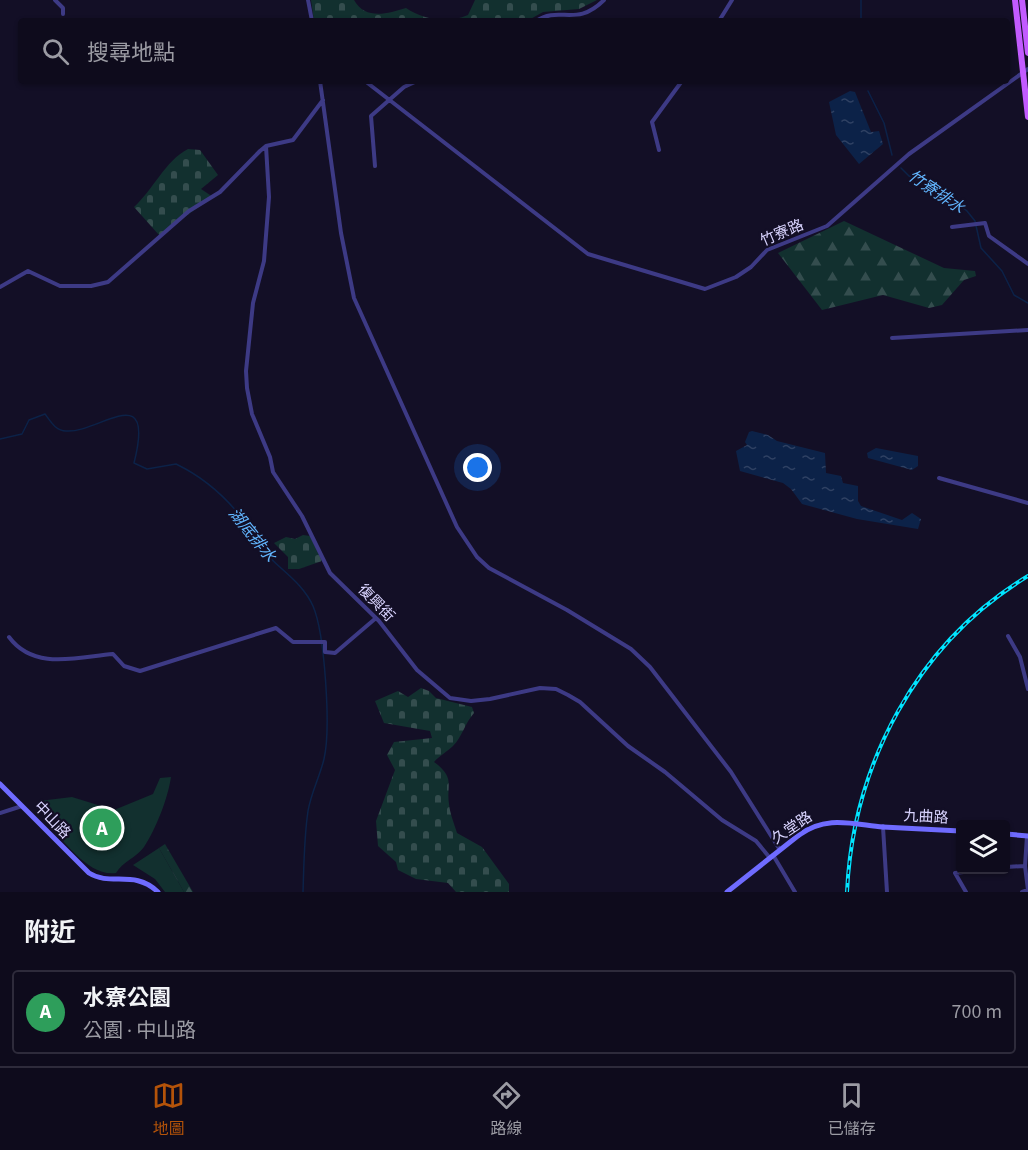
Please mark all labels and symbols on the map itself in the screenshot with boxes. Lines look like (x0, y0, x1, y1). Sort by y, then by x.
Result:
water label: 竹寮排水 (903, 165, 970, 220)
street label: 竹寮路 (757, 215, 807, 251)
your location (463, 453, 492, 482)
water label: 湖底排水 (223, 503, 281, 568)
street label: 復興街 (353, 580, 399, 626)
street label: 中山路 (29, 797, 75, 843)
street label: 九曲路 (903, 805, 949, 829)
pin: A (82, 806, 122, 850)
street label: 久堂路 (767, 807, 817, 849)

